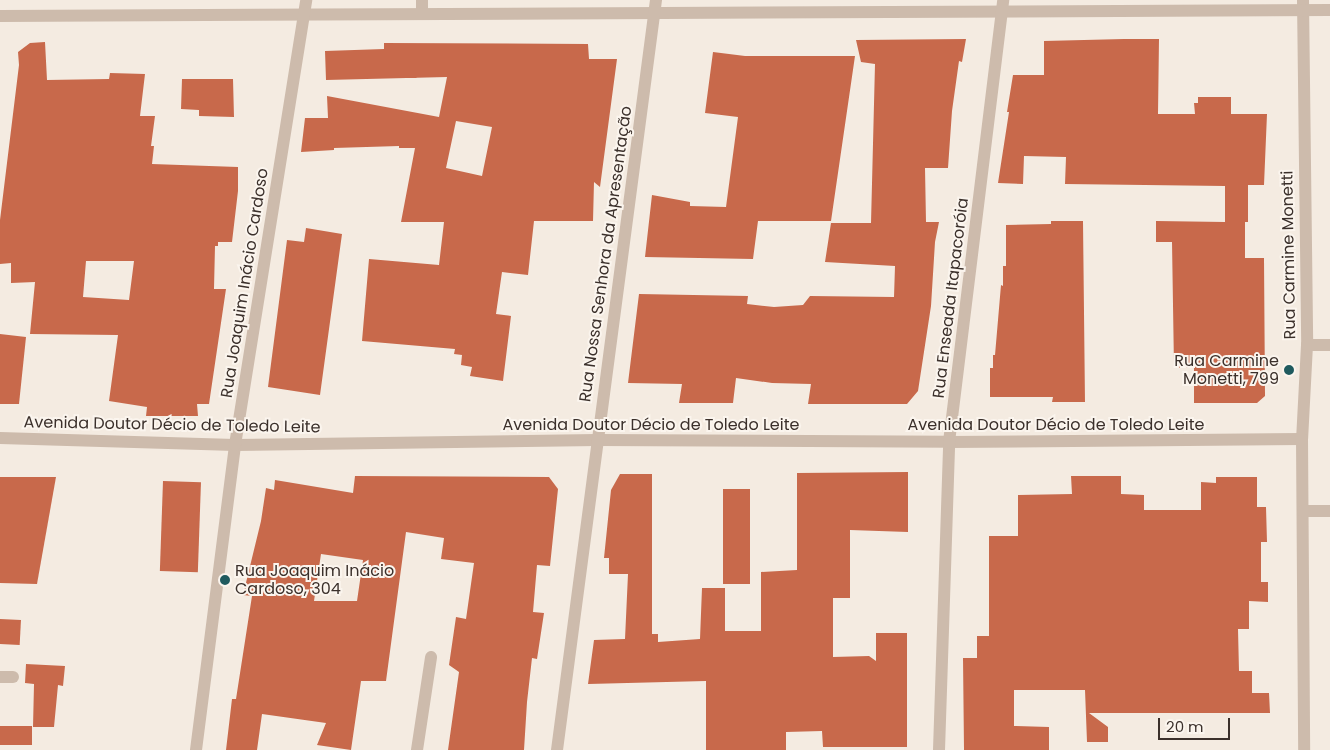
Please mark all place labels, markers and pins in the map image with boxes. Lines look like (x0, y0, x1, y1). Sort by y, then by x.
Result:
place label: Rua Carmine Monetti, 799 (1174, 351, 1279, 389)
marker: Rua Carmine Monetti, 799 (1283, 364, 1295, 376)
place label: Rua Joaquim Inácio Cardoso, 304 (235, 561, 394, 599)
marker: Rua Joaquim Inácio Cardoso, 304 (219, 574, 231, 586)

